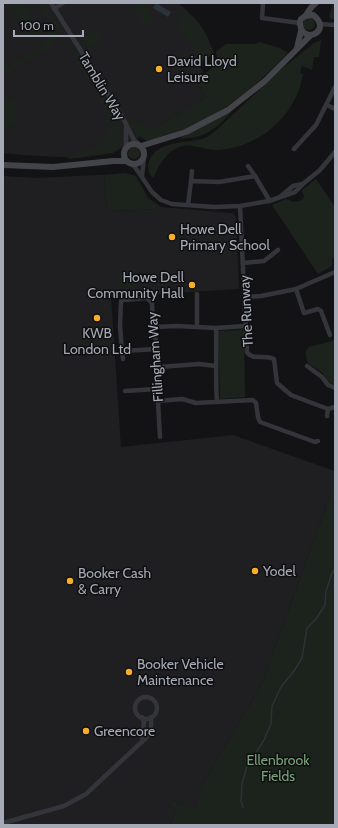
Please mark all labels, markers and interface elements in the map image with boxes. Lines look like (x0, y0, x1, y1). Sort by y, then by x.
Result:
scale bar (14, 12, 83, 38)
text: 100 m (20, 18, 54, 33)
street label: Tamblin Way (75, 48, 129, 124)
place label: David Lloyd Leisure (167, 52, 237, 86)
marker: David Lloyd Leisure (154, 64, 164, 74)
place label: Howe Dell Primary School (180, 220, 270, 254)
marker: Howe Dell Primary School (167, 232, 177, 242)
place label: Howe Dell Community Hall (87, 268, 185, 302)
street label: The Runway (235, 274, 257, 348)
marker: Howe Dell Community Hall (187, 280, 197, 290)
street label: Fillingham Way (143, 311, 167, 403)
marker: KWB London Ltd (92, 313, 102, 323)
place label: KWB London Ltd (63, 324, 131, 358)
place label: Yodel (262, 562, 296, 580)
place label: Booker Cash & Carry (78, 564, 151, 598)
marker: Yodel (250, 566, 260, 576)
marker: Booker Cash & Carry (65, 576, 75, 586)
place label: Booker Vehicle Maintenance (137, 655, 224, 689)
marker: Booker Vehicle Maintenance (124, 667, 134, 677)
place label: Greencore (94, 722, 155, 740)
marker: Greencore (81, 726, 91, 736)
park label: Ellenbrook Fields (247, 751, 310, 785)

